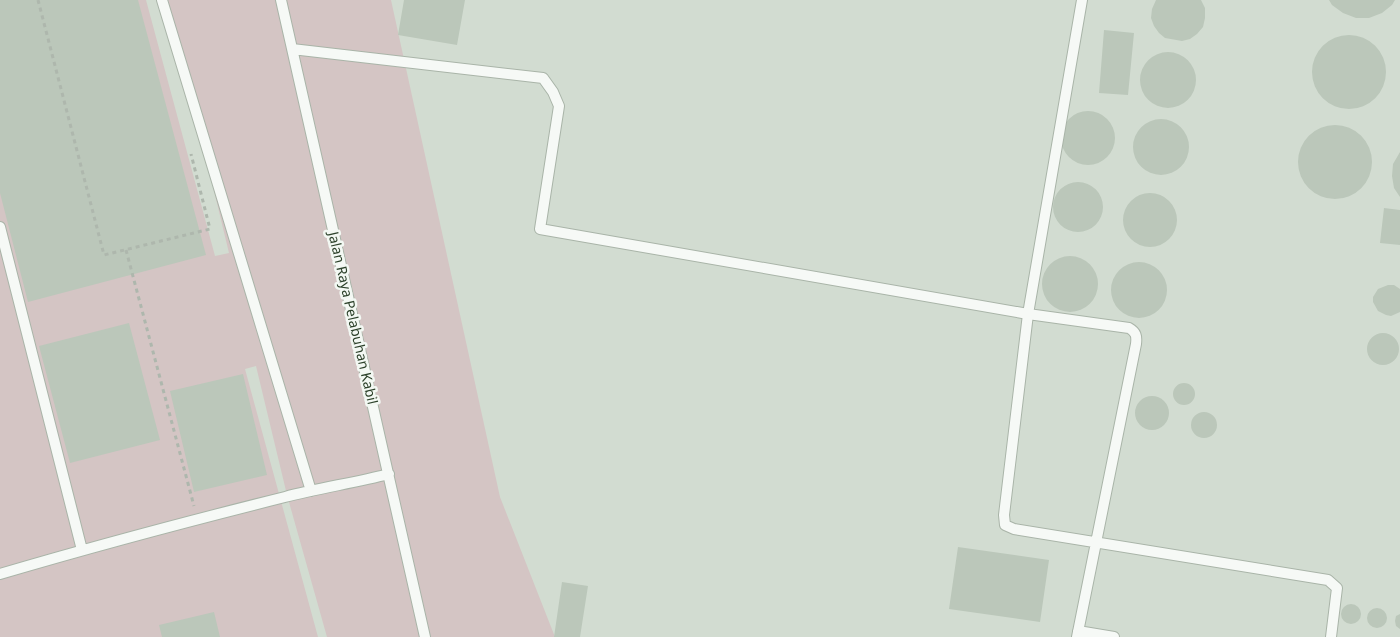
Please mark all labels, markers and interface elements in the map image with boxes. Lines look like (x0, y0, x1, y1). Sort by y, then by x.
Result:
street label: Jalan Raya Pelabuhan Kabil (324, 228, 383, 406)

